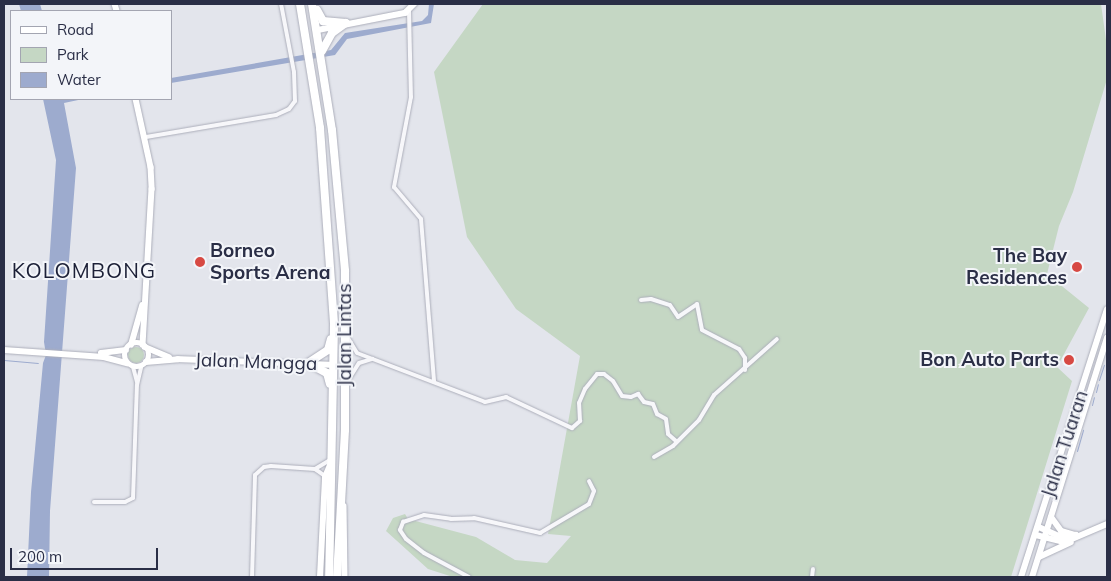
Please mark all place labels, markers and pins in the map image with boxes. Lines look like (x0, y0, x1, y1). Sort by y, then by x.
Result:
place label: Borneo Sports Arena (210, 240, 330, 284)
place label: The Bay Residences (966, 245, 1067, 289)
marker: Borneo Sports Arena (194, 256, 206, 268)
marker: The Bay Residences (1071, 261, 1083, 273)
place label: Bon Auto Parts (920, 349, 1059, 371)
marker: Bon Auto Parts (1063, 354, 1075, 366)

